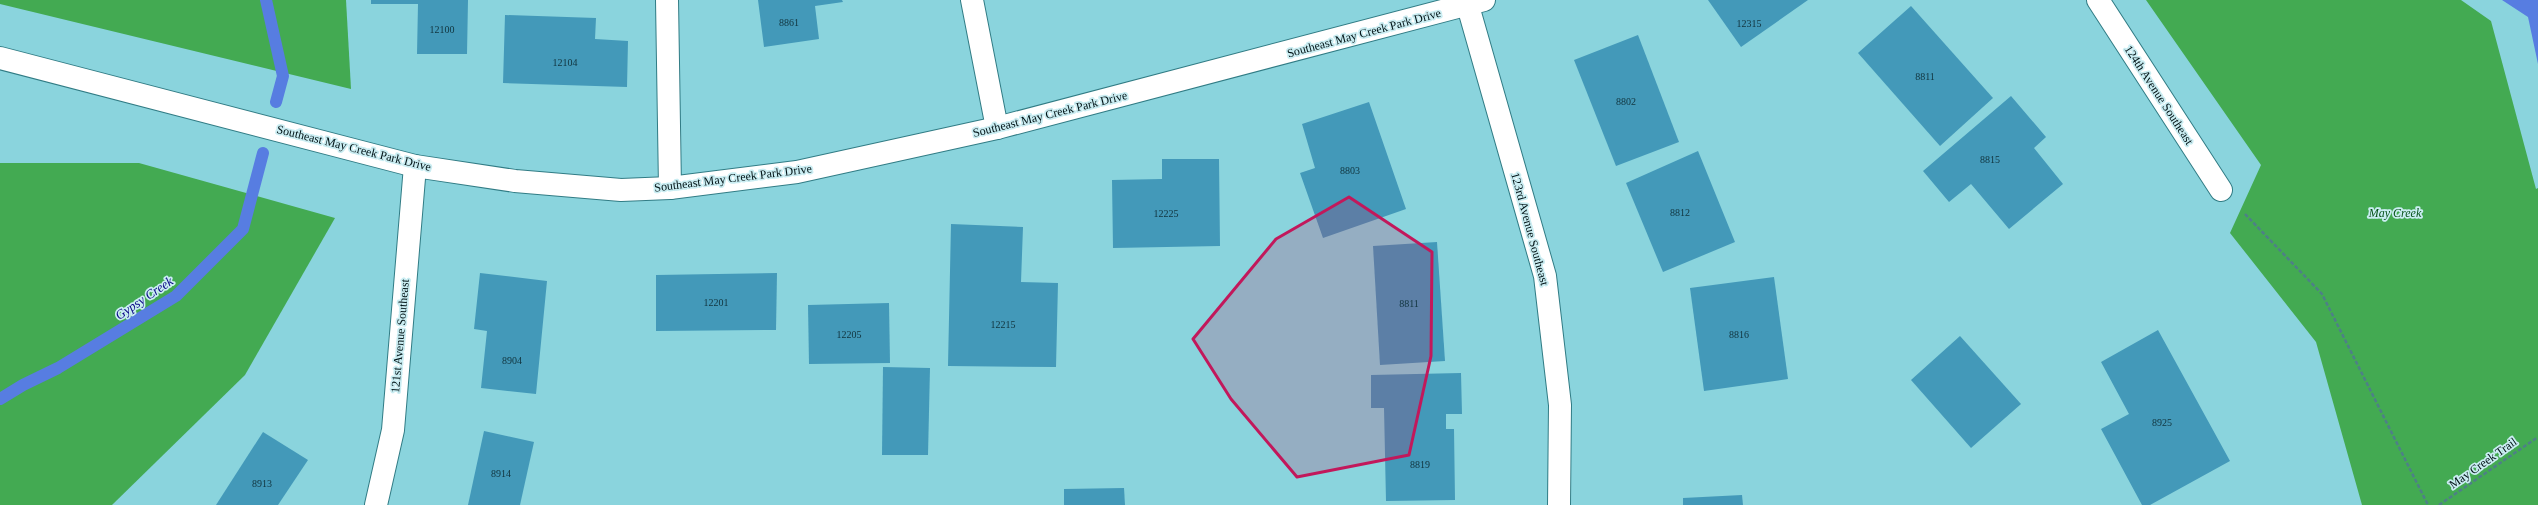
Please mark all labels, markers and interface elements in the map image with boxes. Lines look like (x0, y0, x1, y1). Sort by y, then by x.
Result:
street label: Southeast May Creek Park Drive (1286, 6, 1442, 60)
house number: 8861 (779, 17, 799, 28)
house number: 12315 (1737, 18, 1762, 29)
house number: 12100 (430, 24, 455, 35)
street label: 124th Avenue Southeast (2122, 43, 2197, 148)
house number: 12104 (553, 57, 578, 68)
house number: 8811 (1915, 71, 1935, 82)
street label: Southeast May Creek Park Drive (971, 88, 1129, 140)
house number: 8802 (1616, 96, 1636, 107)
street label: Southeast May Creek Park Drive (275, 122, 433, 174)
house number: 8815 (1980, 154, 2000, 165)
street label: Southeast May Creek Park Drive (653, 161, 813, 195)
house number: 8803 (1340, 165, 1360, 176)
street label: 123rd Avenue Southeast (1508, 171, 1552, 288)
park label: May Creek (2368, 206, 2422, 220)
house number: 8812 (1670, 207, 1690, 218)
house number: 12225 (1154, 208, 1179, 219)
water label: Gypsy Creek (112, 273, 176, 323)
street label: 121st Avenue Southeast (388, 278, 412, 394)
house number: 12201 (704, 297, 729, 308)
house number: 8811 (1399, 298, 1419, 309)
house number: 12215 (991, 319, 1016, 330)
house number: 12205 (837, 329, 862, 340)
house number: 8816 (1729, 329, 1749, 340)
house number: 8904 (502, 355, 522, 366)
house number: 8925 (2152, 417, 2172, 428)
street label: May Creek Trail (2446, 434, 2520, 491)
house number: 8819 (1410, 459, 1430, 470)
house number: 8914 (491, 468, 511, 479)
house number: 8913 (252, 478, 272, 489)

